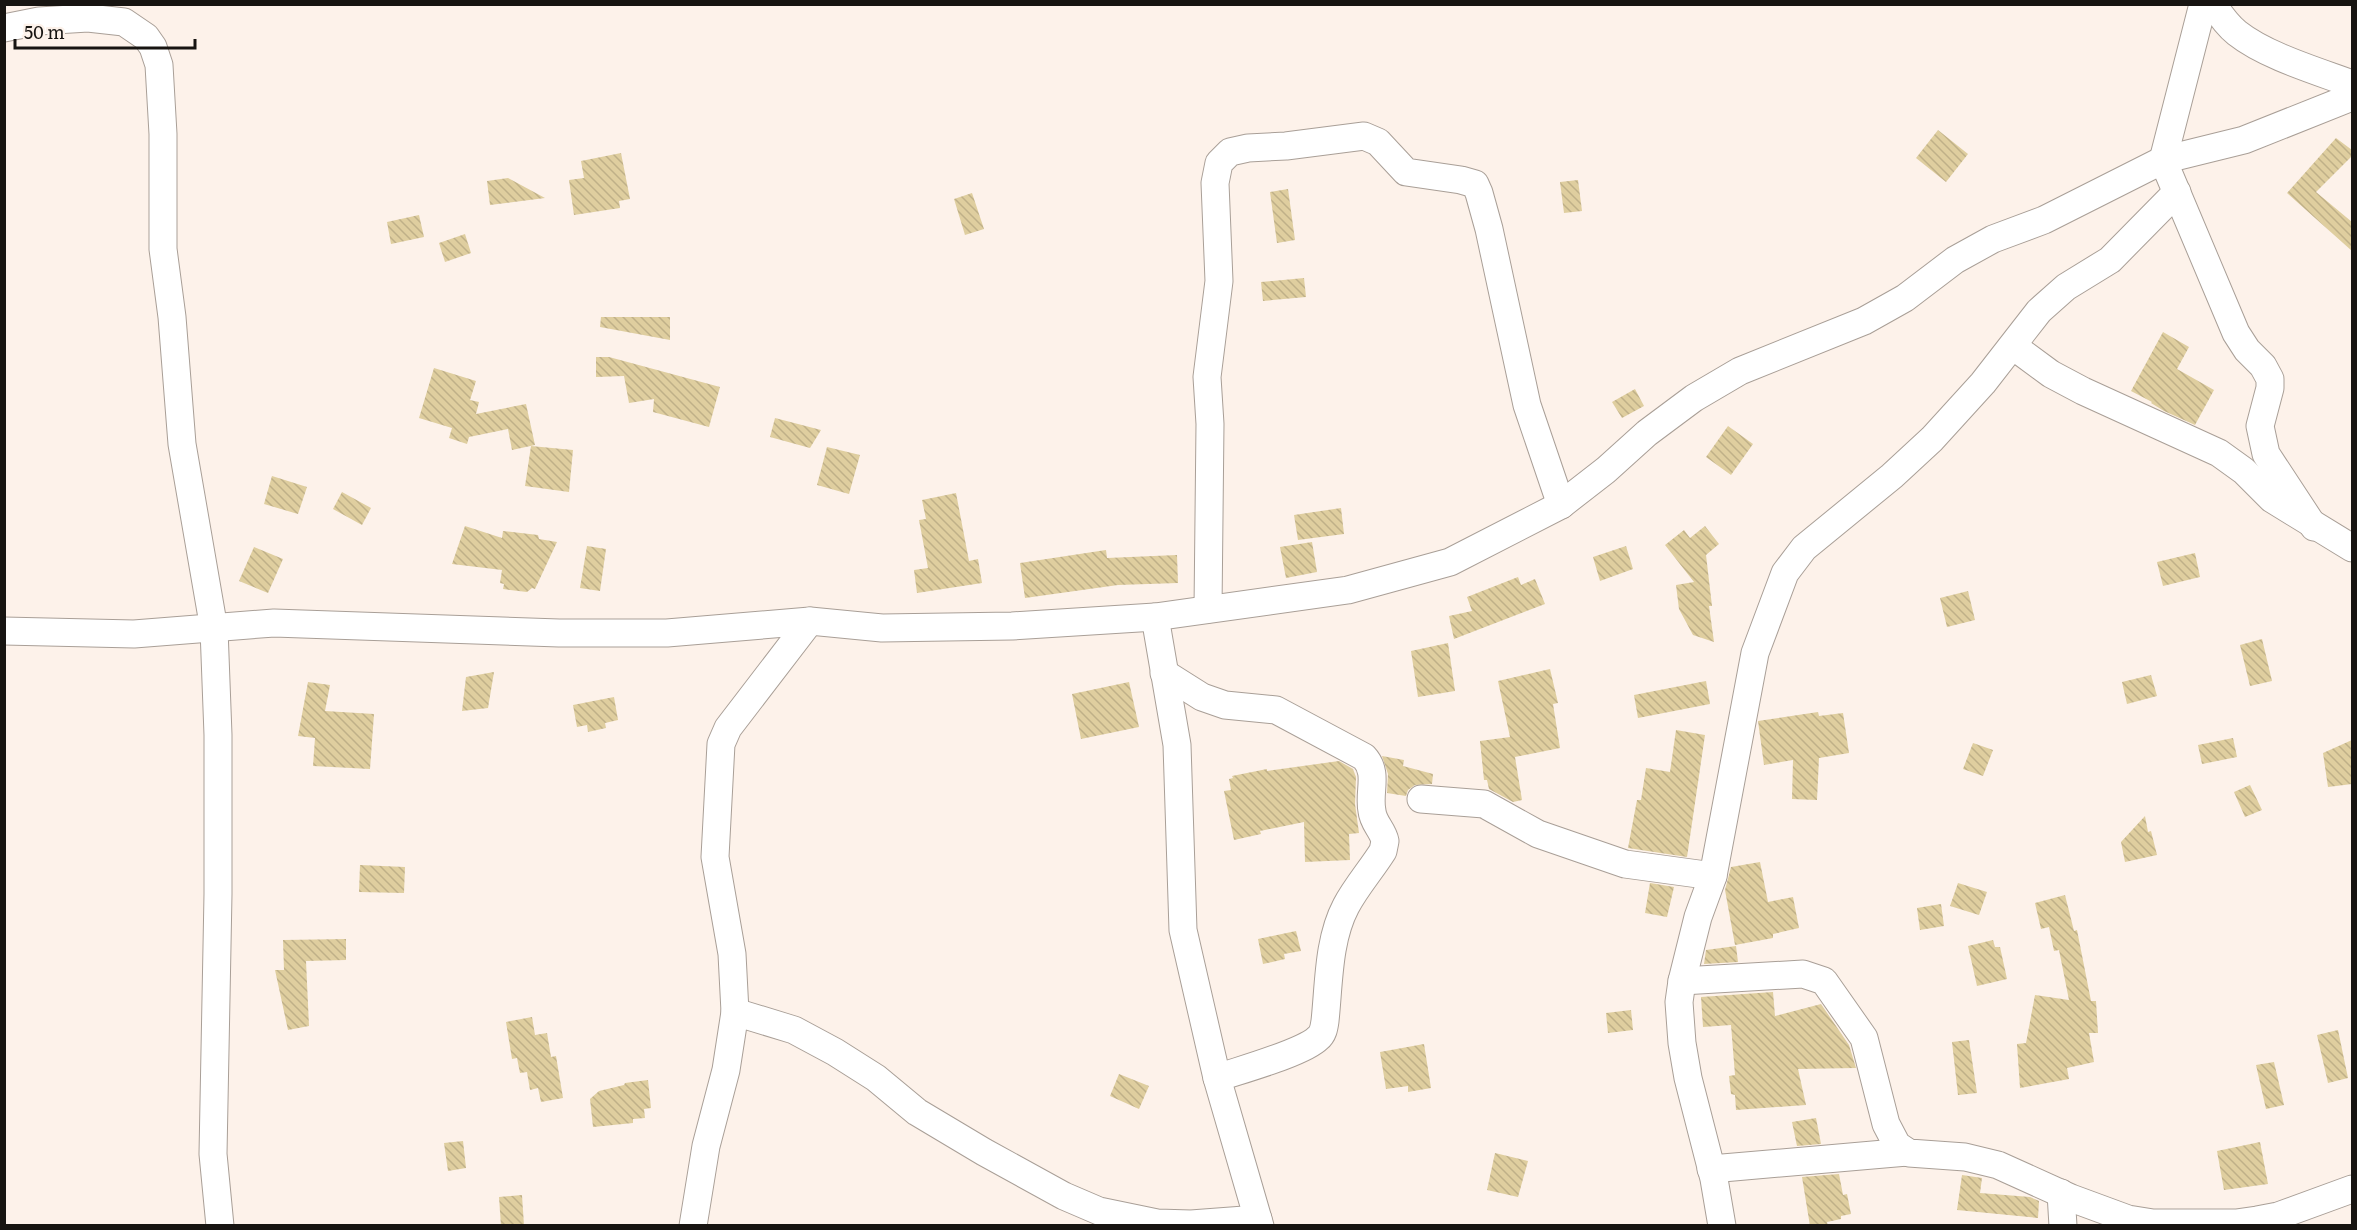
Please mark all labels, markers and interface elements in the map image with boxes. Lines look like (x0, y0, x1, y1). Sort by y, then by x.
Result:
scale bar (15, 12, 195, 50)
text: 50 m (24, 18, 65, 45)

